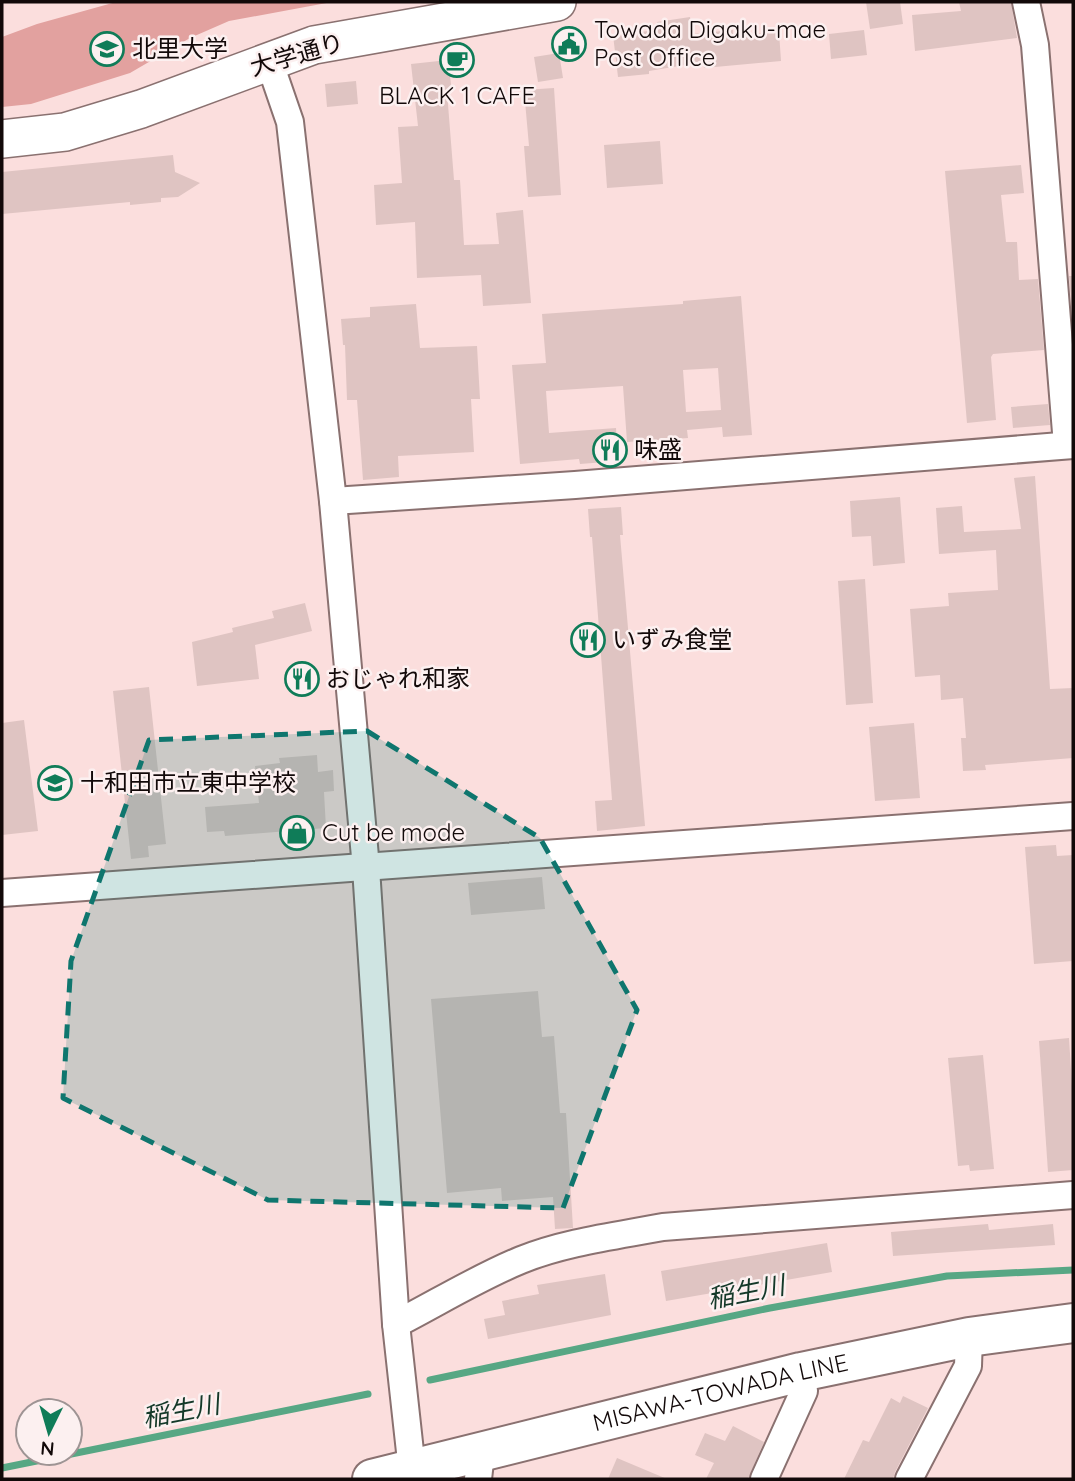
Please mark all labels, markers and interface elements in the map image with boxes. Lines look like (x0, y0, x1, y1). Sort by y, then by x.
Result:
place label: Towada Digaku-mae Post Office (594, 14, 826, 72)
public building icon: Towada Digaku-mae Post Office (550, 25, 588, 63)
street label: 大学通り (246, 26, 347, 82)
school or university icon: 北里大学 (88, 30, 126, 68)
place label: 北里大学 (132, 33, 228, 63)
cafe icon: BLACK 1 CAFE (438, 41, 476, 79)
place label: BLACK 1 CAFE (379, 80, 535, 110)
restaurant icon: 味盛 (591, 431, 629, 469)
place label: 味盛 (634, 434, 682, 464)
restaurant icon: いずみ食堂 (569, 621, 607, 659)
place label: いずみ食堂 (612, 624, 732, 654)
restaurant icon: おじゃれ和家 (283, 660, 321, 698)
place label: おじゃれ和家 (326, 663, 470, 693)
school or university icon: 十和田市立東中学校 (36, 764, 74, 802)
place label: 十和田市立東中学校 (80, 767, 296, 797)
shop icon: Cut be mode (278, 814, 316, 852)
place label: Cut be mode (322, 817, 465, 847)
water label: 稲生川 (704, 1267, 790, 1315)
street label: MISAWA-TOWADA LINE (590, 1347, 850, 1437)
water label: 稲生川 (139, 1386, 225, 1434)
north arrow (14, 1397, 84, 1467)
text: N (40, 1436, 56, 1461)

